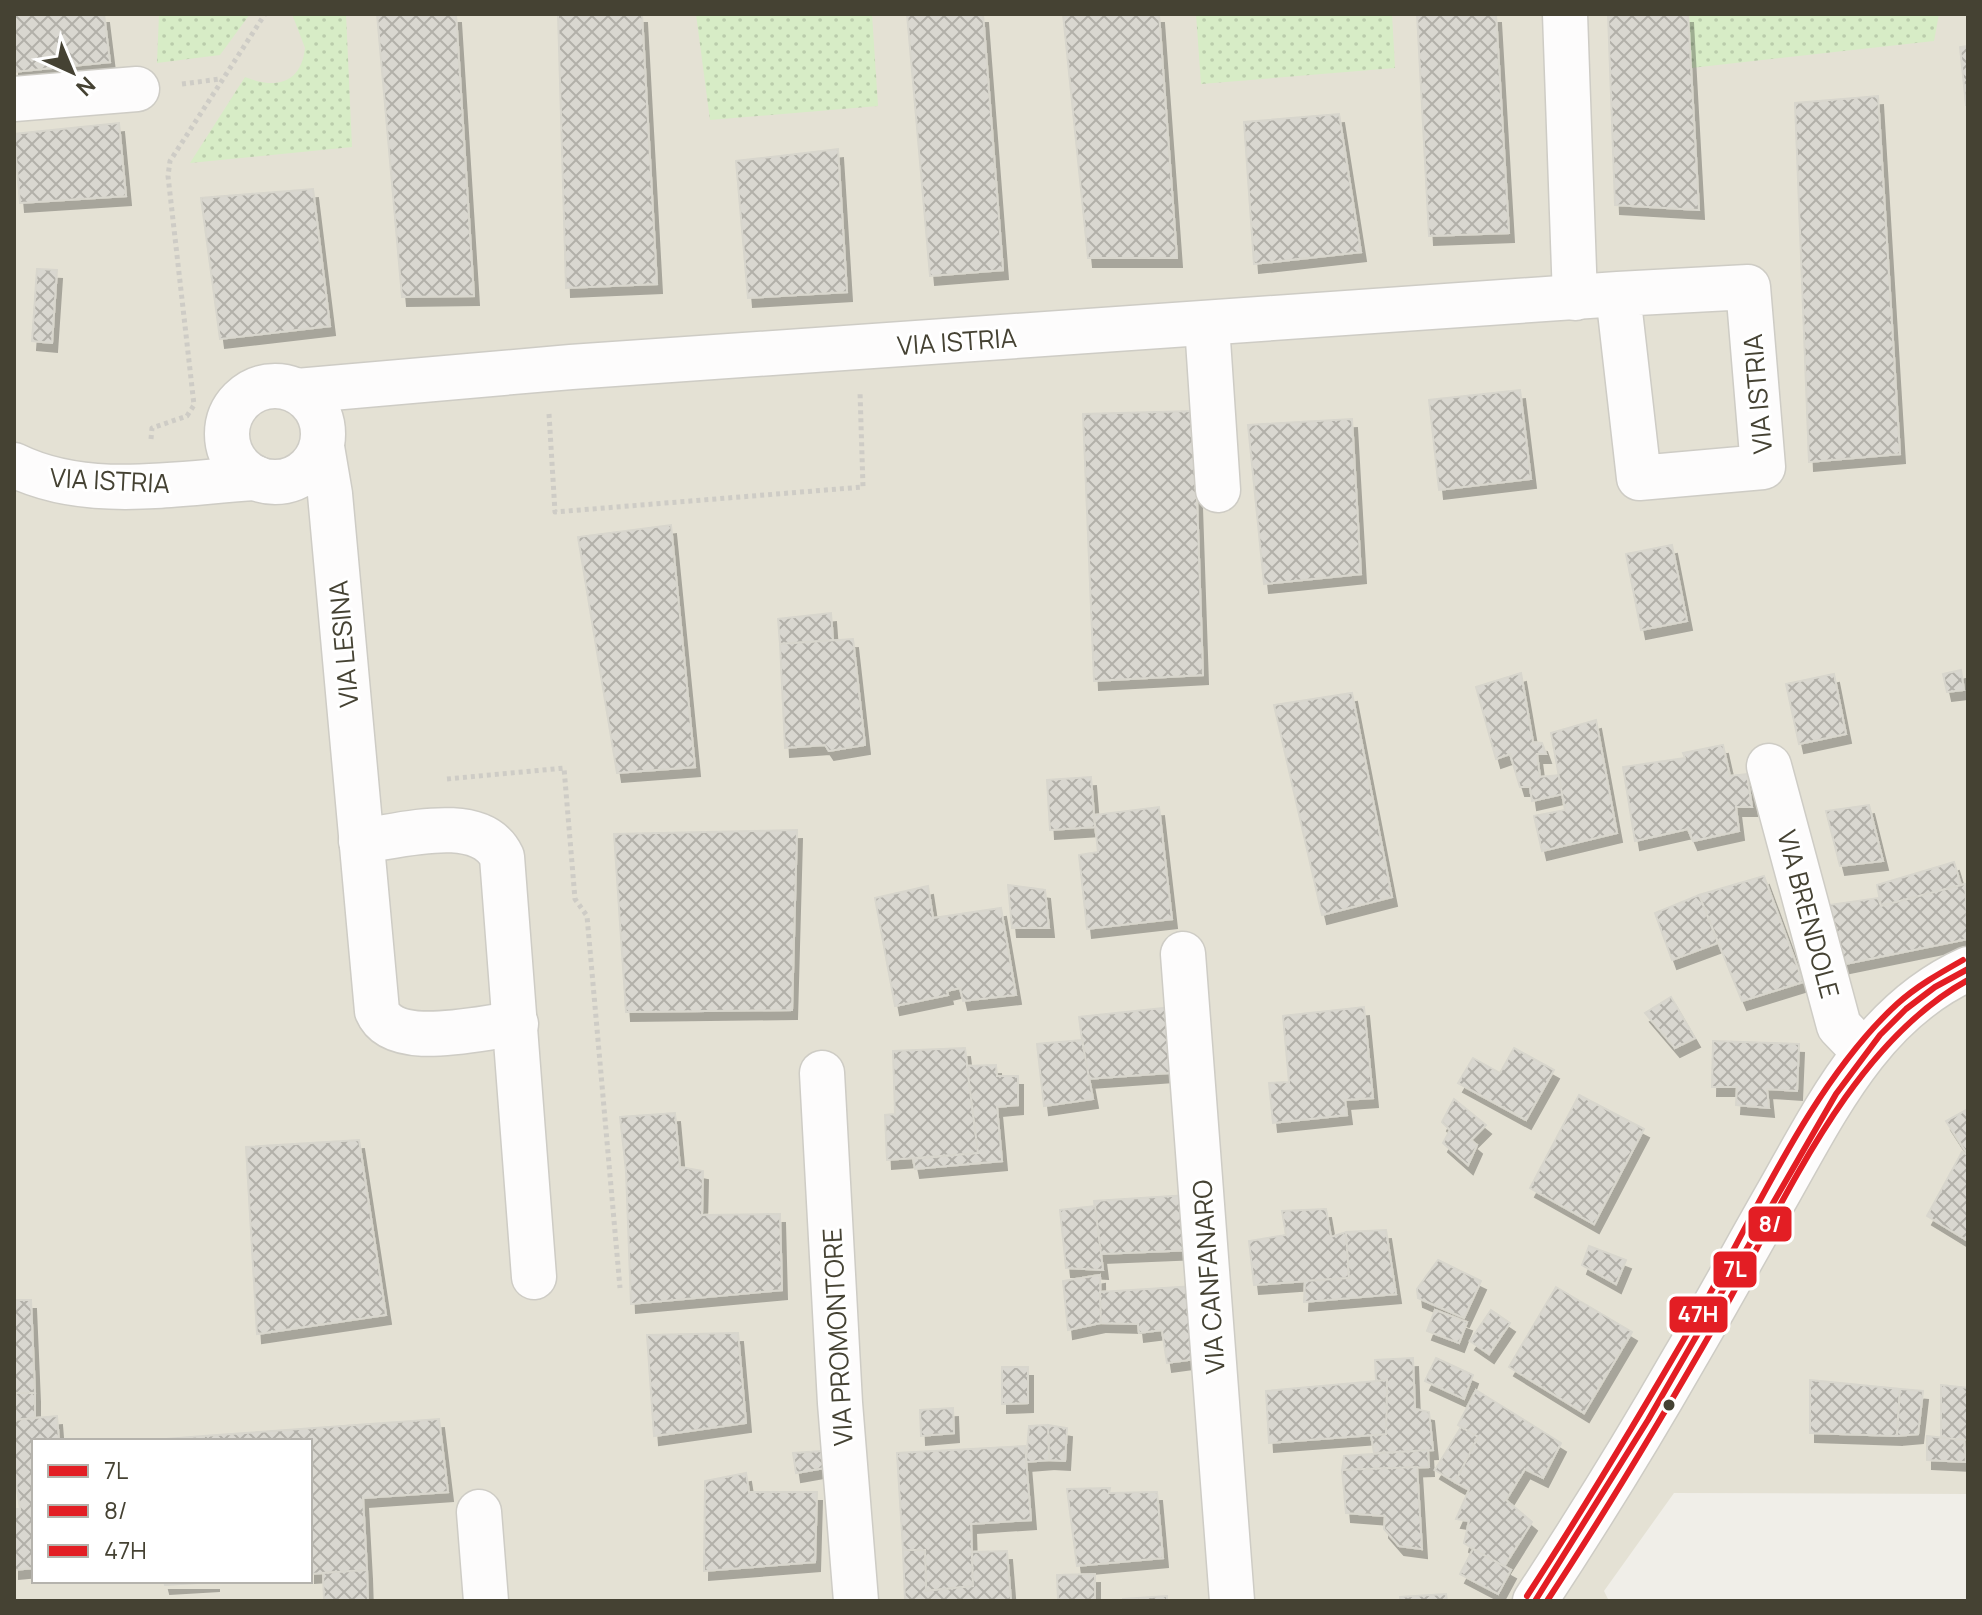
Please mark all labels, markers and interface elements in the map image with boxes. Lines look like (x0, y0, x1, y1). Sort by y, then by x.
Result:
north arrow (32, 32, 112, 112)
text: N (70, 70, 102, 103)
street label: VIA ISTRIA (896, 319, 1018, 363)
street label: VIA ISTRIA (1734, 333, 1780, 455)
street label: VIA ISTRIA (49, 459, 171, 501)
street label: VIA LESINA (320, 579, 366, 709)
street label: VIA BRENDOLE (1769, 826, 1849, 1002)
street label: VIA CANFANARO (1183, 1179, 1233, 1375)
line badge: 8/ (1747, 1205, 1793, 1243)
text: 8/ (1758, 1209, 1782, 1239)
street label: VIA PROMONTORE (813, 1227, 861, 1447)
line badge: 7L (1712, 1250, 1758, 1289)
text: 7L (1723, 1254, 1747, 1284)
line badge: 47H (1668, 1295, 1729, 1334)
text: 47H (1678, 1299, 1719, 1329)
unlabelled marker (1661, 1397, 1677, 1413)
legend (32, 1439, 312, 1583)
text: 7L (104, 1453, 128, 1486)
text: 8/ (104, 1493, 127, 1526)
text: 47H (104, 1533, 147, 1566)

